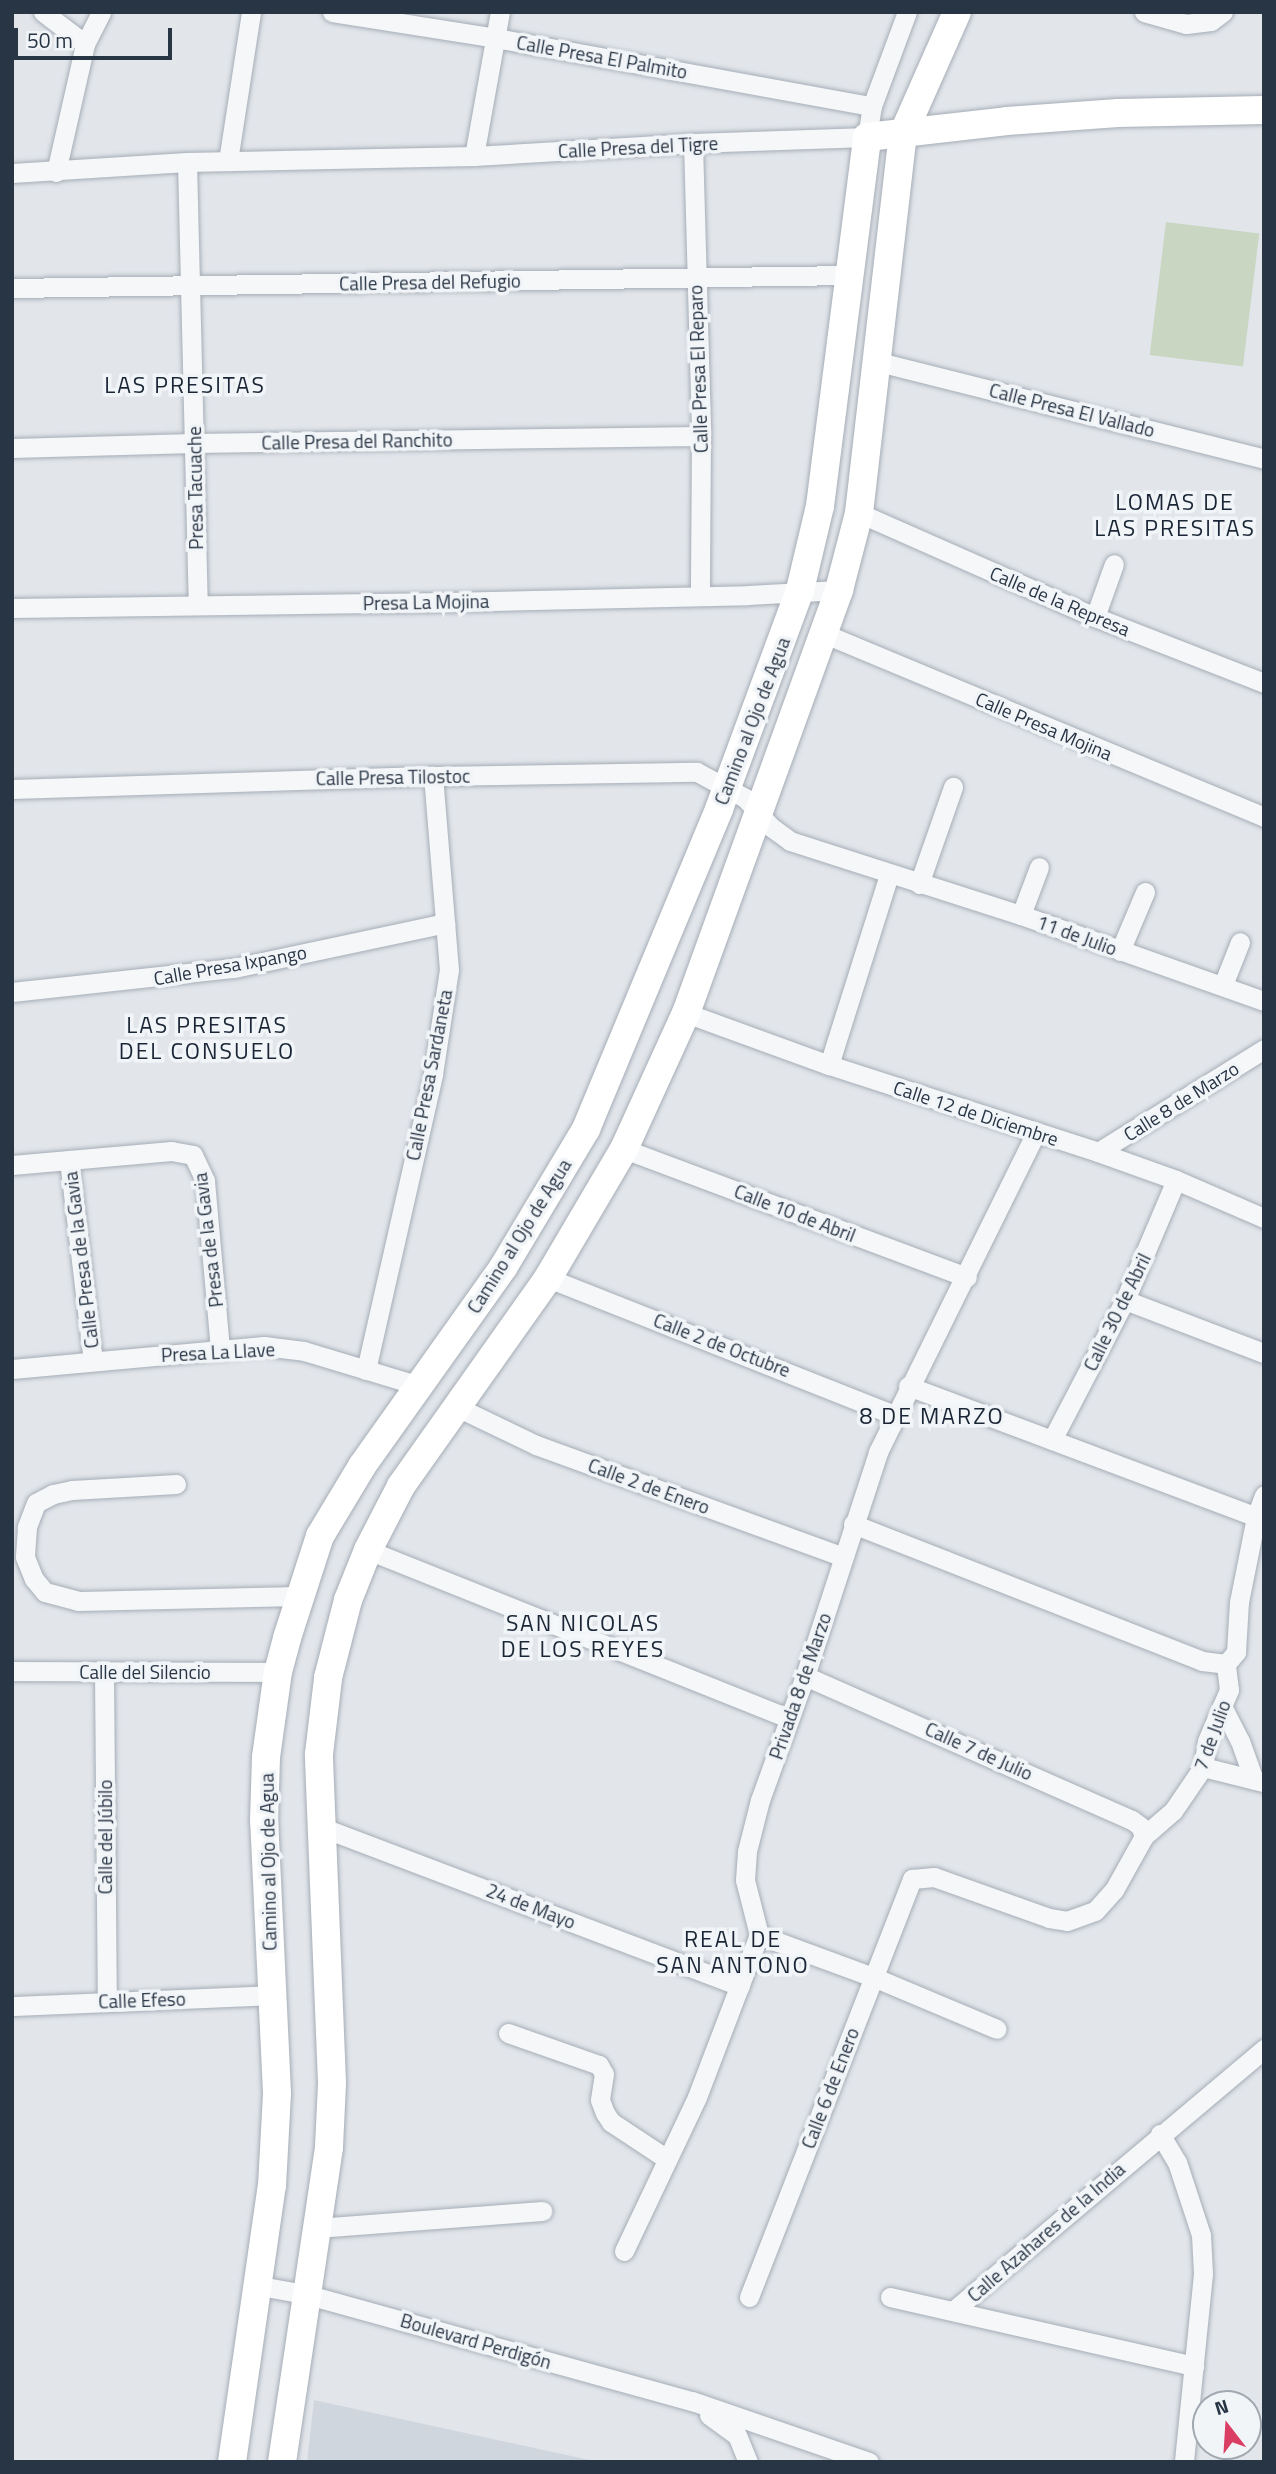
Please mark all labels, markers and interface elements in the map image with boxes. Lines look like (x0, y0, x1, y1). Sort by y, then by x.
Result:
scale bar (18, 14, 175, 58)
text: 50 m (27, 24, 73, 56)
street label: Calle Presa El Palmito (515, 31, 689, 83)
street label: Calle Presa del Tigre (557, 131, 719, 163)
street label: Calle Presa del Refugio (339, 269, 521, 295)
street label: Calle Presa El Reparo (684, 284, 712, 454)
district label: LAS PRESITAS (106, 371, 264, 399)
street label: Calle Presa El Vallado (987, 378, 1157, 442)
street label: Presa Tacuache (183, 426, 207, 550)
street label: Calle Presa del Ranchito (261, 428, 453, 454)
district label: LOMAS DE LAS PRESITAS (1096, 488, 1254, 542)
street label: Calle de la Represa (987, 561, 1133, 641)
street label: Presa La Mojina (363, 589, 489, 615)
street label: Camino al Ojo de Agua (710, 634, 794, 808)
street label: Calle Presa Mojina (972, 687, 1116, 765)
street label: Calle Presa Tilostoc (316, 764, 470, 790)
street label: 11 de Julio (1034, 910, 1120, 960)
street label: Calle Presa Ixpango (152, 940, 308, 990)
street label: Calle Presa Sardaneta (401, 988, 457, 1162)
district label: LAS PRESITAS DEL CONSUELO (120, 1011, 294, 1065)
street label: Calle 8 de Marzo (1119, 1056, 1243, 1146)
street label: Calle 12 de Diciembre (891, 1076, 1061, 1150)
street label: Camino al Ojo de Agua (462, 1155, 576, 1317)
street label: Calle Presa de la Gavia (59, 1170, 103, 1350)
street label: Presa de la Gavia (188, 1171, 228, 1309)
street label: Calle 10 de Abril (731, 1179, 859, 1247)
street label: Calle 30 de Abril (1079, 1249, 1155, 1375)
street label: Calle 2 de Octubre (650, 1308, 794, 1382)
street label: Presa La Llave (160, 1338, 276, 1366)
district label: 8 DE MARZO (861, 1402, 1003, 1430)
street label: Calle 2 de Enero (585, 1453, 713, 1519)
district label: SAN NICOLAS DE LOS REYES (502, 1609, 664, 1663)
street label: Privada 8 de Marzo (764, 1610, 836, 1762)
street label: Calle del Silencio (79, 1661, 211, 1683)
street label: 7 de Julio (1189, 1697, 1235, 1773)
street label: Calle 7 de Julio (922, 1717, 1036, 1785)
street label: Camino al Ojo de Agua (255, 1773, 281, 1951)
street label: Calle del Júbilo (94, 1780, 116, 1894)
street label: 24 de Mayo (483, 1879, 579, 1933)
district label: REAL DE SAN ANTONO (658, 1925, 808, 1979)
street label: Calle Efeso (98, 1987, 186, 2013)
street label: Calle 6 de Enero (796, 2024, 864, 2152)
street label: Calle Azahares de la India (963, 2157, 1129, 2307)
street label: Boulevard Perdigón (398, 2309, 554, 2373)
north arrow (1192, 2390, 1262, 2460)
text: N (1211, 2391, 1232, 2422)

